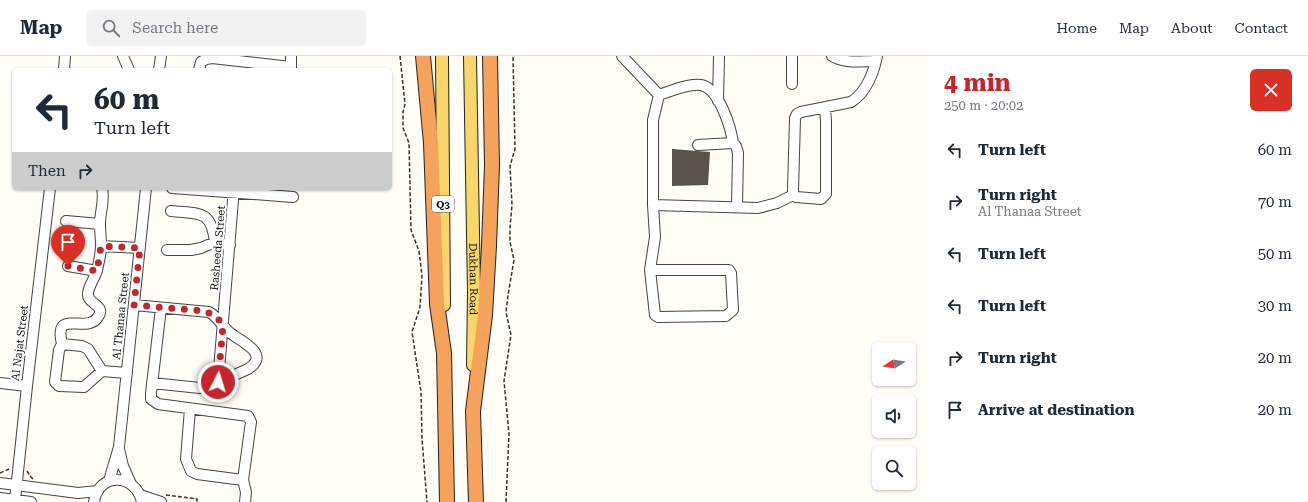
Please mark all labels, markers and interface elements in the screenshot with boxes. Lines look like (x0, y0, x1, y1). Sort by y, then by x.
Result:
search box (86, 10, 366, 46)
text: Map (20, 16, 62, 39)
icon: search (100, 17, 122, 39)
text: Search here (132, 19, 218, 37)
text: Home (1056, 20, 1097, 36)
text: Map (1119, 20, 1149, 36)
text: About (1171, 20, 1213, 36)
text: Contact (1235, 20, 1288, 36)
text: 4 min (944, 69, 1011, 97)
button: close (1250, 69, 1292, 111)
text: 60 m (94, 83, 159, 116)
icon: left (28, 84, 80, 136)
text: 250 m · 20:02 (944, 98, 1023, 113)
text: Turn left (94, 117, 170, 138)
icon: left (944, 139, 966, 161)
text: Turn left (978, 141, 1046, 159)
text: 60 m (1258, 141, 1292, 159)
icon: right (74, 160, 96, 182)
text: Then (28, 162, 66, 180)
text: Turn right (978, 186, 1057, 204)
icon: right (944, 191, 966, 213)
text: 70 m (1258, 193, 1292, 211)
road number: Q3 (432, 196, 454, 212)
text: Al Thanaa Street (978, 204, 1082, 219)
street label: Rasheeda Street (208, 205, 228, 291)
pin (51, 225, 85, 266)
icon: arrive (57, 231, 79, 253)
street label: Dukhan Road (467, 243, 481, 315)
icon: left (944, 243, 966, 265)
text: Turn left (978, 245, 1046, 263)
text: 50 m (1258, 245, 1292, 263)
street label: Al Thanaa Street (110, 272, 132, 360)
icon: left (944, 295, 966, 317)
text: Turn left (978, 297, 1046, 315)
text: 30 m (1258, 297, 1292, 315)
street label: Al Najat Street (9, 304, 31, 382)
north arrow (872, 342, 916, 386)
map controls (872, 342, 916, 490)
icon: right (944, 347, 966, 369)
text: Turn right (978, 349, 1057, 367)
text: 20 m (1258, 349, 1292, 367)
position arrow (197, 361, 239, 403)
button: sound (872, 394, 916, 438)
icon: arrive (944, 399, 966, 421)
text: Arrive at destination (978, 401, 1134, 419)
text: 20 m (1258, 401, 1292, 419)
button: search (872, 446, 916, 490)

